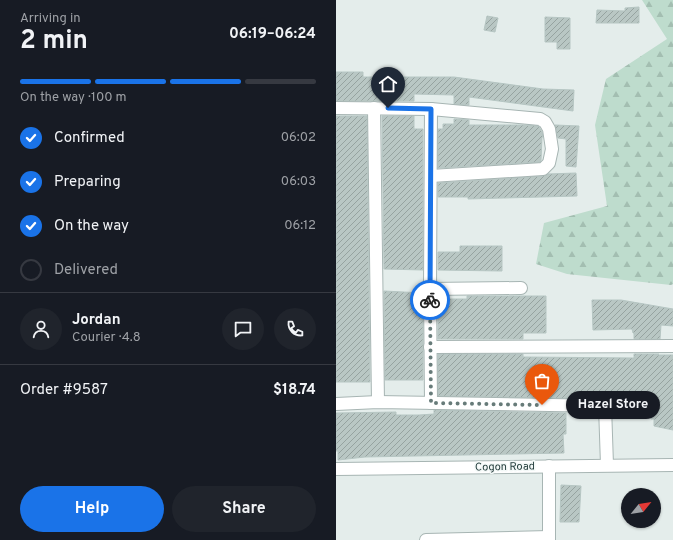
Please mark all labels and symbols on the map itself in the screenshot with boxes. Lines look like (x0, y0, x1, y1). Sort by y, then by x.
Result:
pin (371, 67, 405, 108)
courier (410, 280, 450, 320)
pin (525, 364, 559, 405)
callout: Hazel Store (566, 391, 660, 419)
street label: Cogon Road (475, 459, 535, 475)
north arrow (621, 488, 661, 528)

